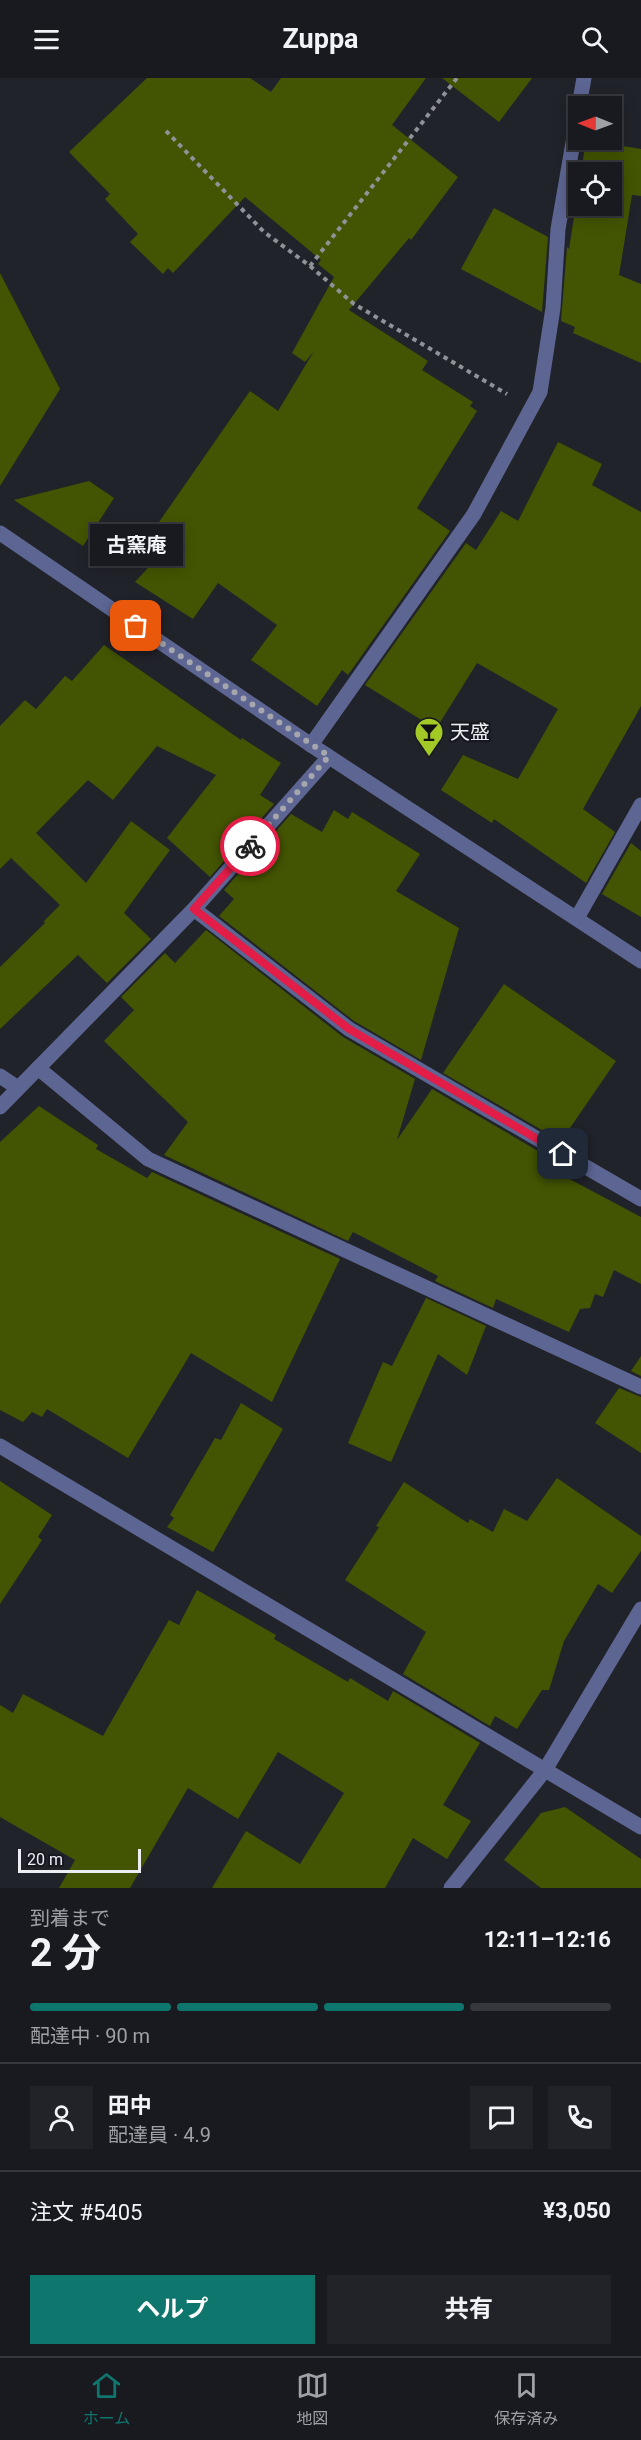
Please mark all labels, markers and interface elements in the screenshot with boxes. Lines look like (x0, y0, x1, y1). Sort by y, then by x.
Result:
icon: menu (30, 23, 63, 56)
text: Zuppa (282, 23, 359, 55)
icon: search (578, 23, 611, 56)
north arrow (568, 96, 622, 150)
map controls (568, 96, 622, 216)
button: locate (568, 162, 622, 216)
callout: 古窯庵 (90, 524, 182, 566)
text: 古窯庵 (107, 533, 167, 557)
pin (110, 600, 161, 651)
icon: bag (119, 609, 152, 642)
bar icon: 天盛 (413, 716, 445, 758)
place label: 天盛 (450, 720, 490, 744)
courier (220, 816, 280, 876)
icon: bike (234, 830, 267, 863)
pin (537, 1128, 588, 1179)
icon: home (546, 1137, 579, 1170)
scale bar (18, 1846, 141, 1874)
text: 20 m (27, 1850, 63, 1869)
text: 到着まで (30, 1906, 110, 1930)
text: 12:11–12:16 (484, 1927, 611, 1952)
text: 2 分 (30, 1930, 101, 1976)
text: 配達中 · 90 m (30, 2024, 150, 2048)
button: person (30, 2086, 93, 2149)
button: chat (470, 2086, 533, 2149)
button: phone (548, 2086, 611, 2149)
text: 田中 (108, 2093, 152, 2118)
text: 配達員 · 4.9 (108, 2123, 211, 2147)
text: ¥3,050 (543, 2198, 611, 2223)
text: 注文 #5405 (30, 2200, 142, 2225)
button: ヘルプ (30, 2275, 315, 2344)
button: 共有 (327, 2275, 611, 2344)
tab: ホーム (83, 2369, 130, 2429)
tab: 地図 (296, 2369, 329, 2429)
tab: 保存済み (494, 2369, 558, 2429)

